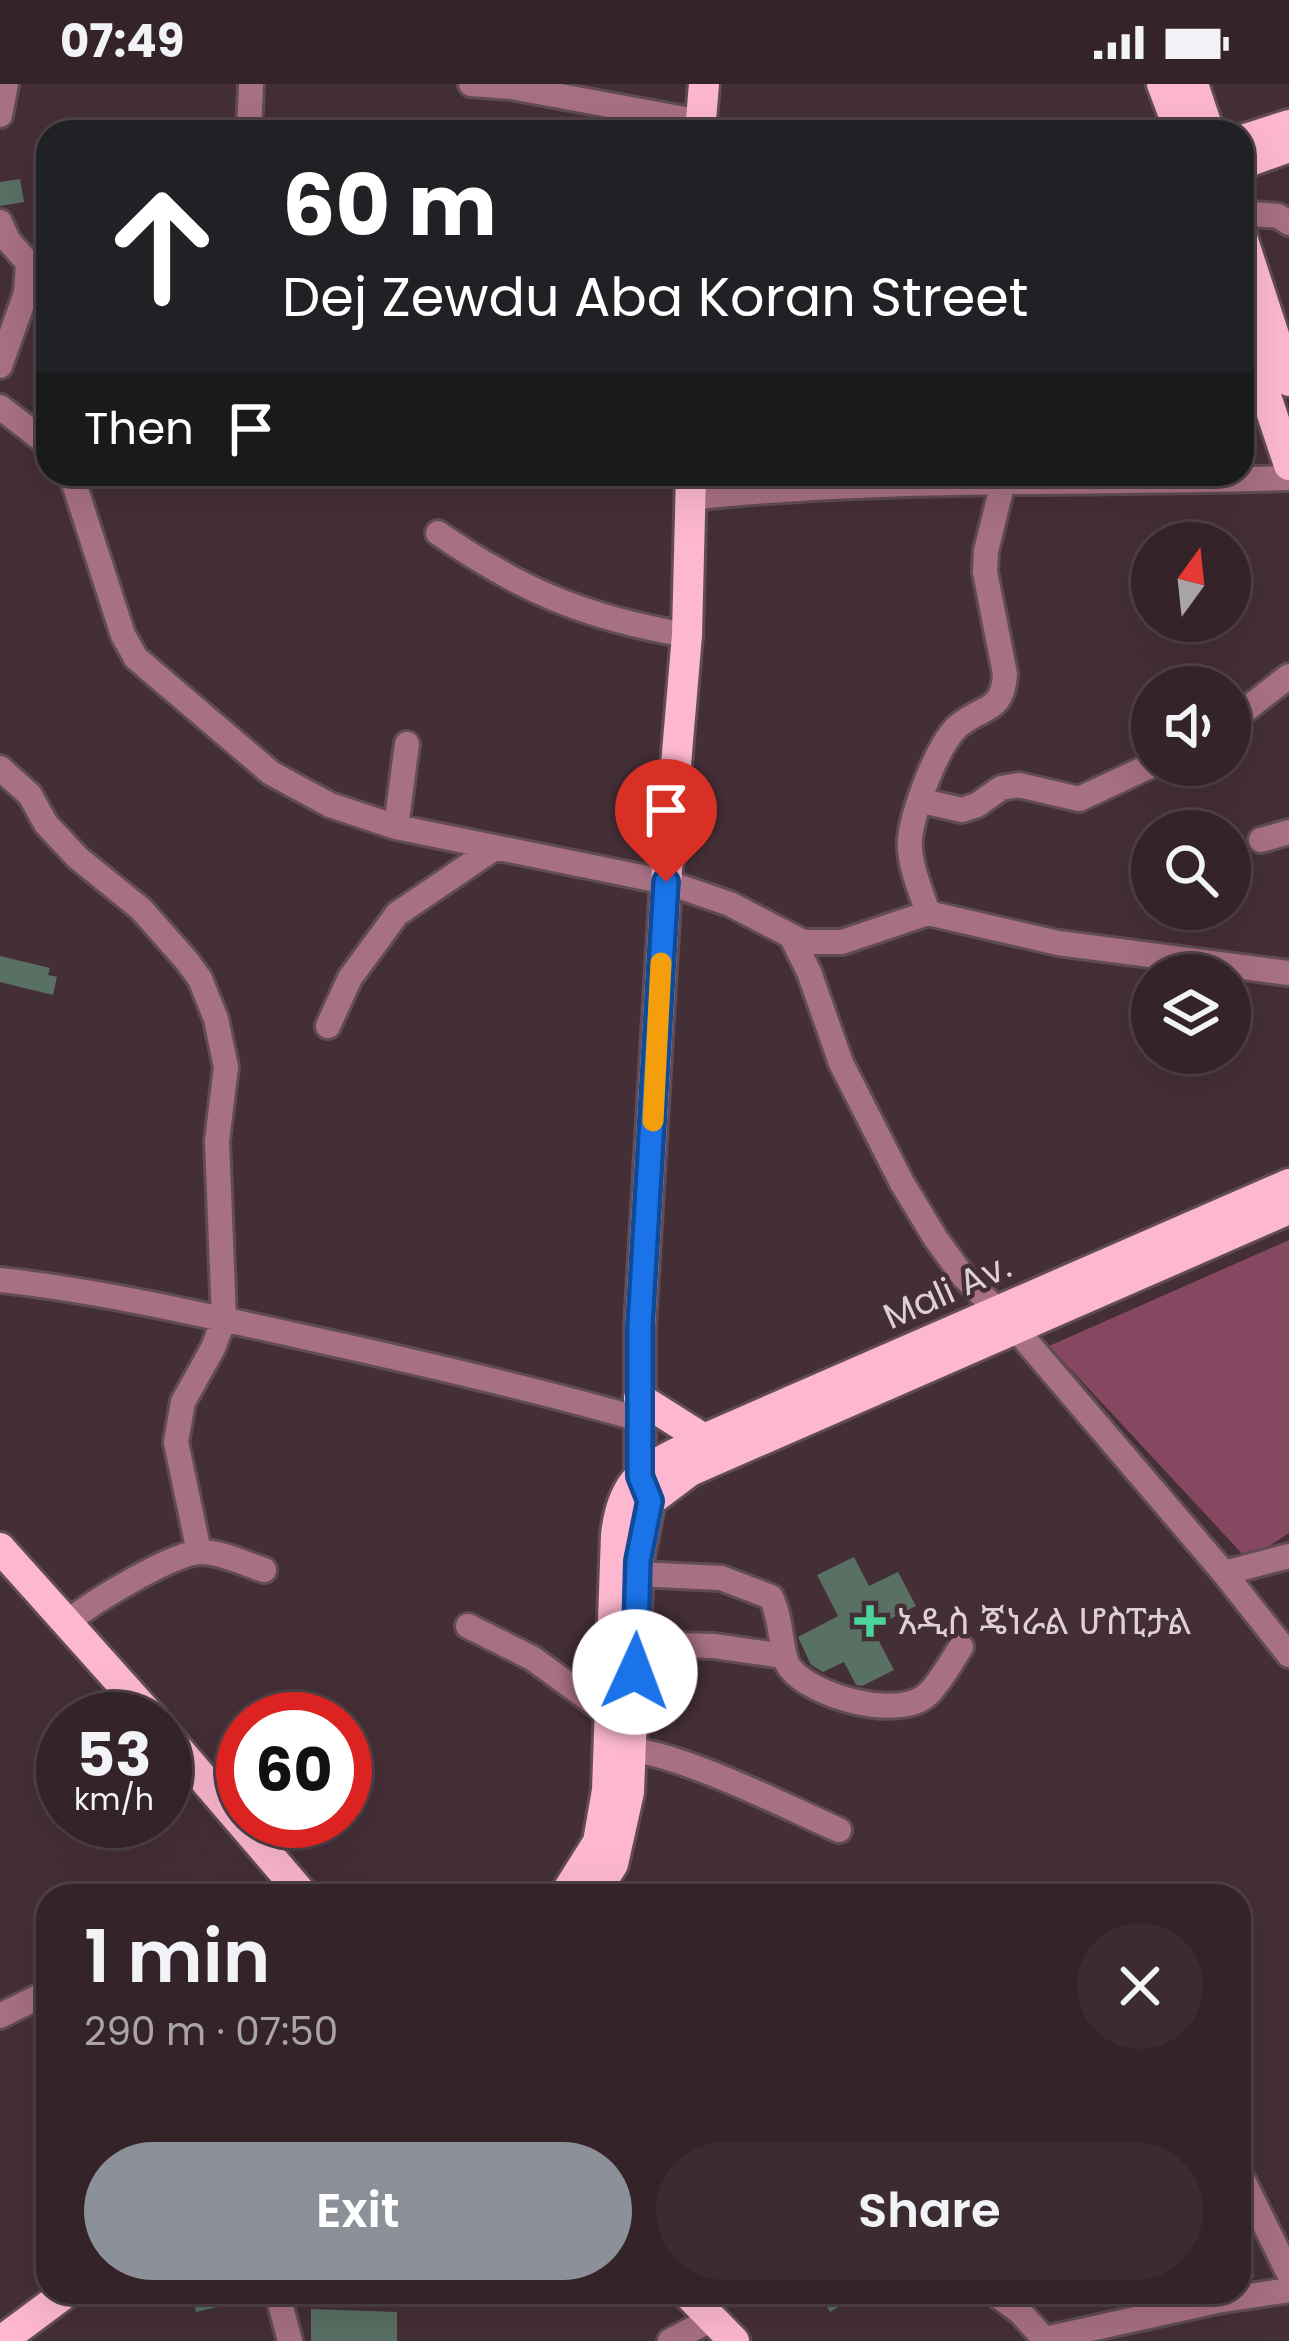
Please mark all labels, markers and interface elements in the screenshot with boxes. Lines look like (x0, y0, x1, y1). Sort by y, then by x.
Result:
text: 07:49 (60, 10, 184, 73)
text: 60 m (282, 147, 497, 264)
icon: ahead (84, 168, 240, 324)
text: Dej Zewdu Aba Koran Street (282, 259, 1028, 335)
icon: arrive (218, 396, 284, 462)
text: Then (84, 397, 194, 460)
north arrow (1131, 522, 1251, 642)
map controls (1131, 522, 1251, 1074)
button: sound (1131, 666, 1251, 786)
pin (615, 759, 717, 882)
icon: arrive (633, 777, 699, 843)
button: search (1131, 810, 1251, 930)
button: layers (1131, 954, 1251, 1074)
street label: Mali Av. (875, 1240, 1019, 1342)
place label: አዲስ ጄነራል ሆስፒታል (897, 1596, 1192, 1647)
marker: አዲስ ጄነራል ሆስፒታል (854, 1605, 886, 1637)
position arrow (572, 1609, 698, 1735)
speed limit sign: 60 (216, 1692, 372, 1848)
text: 53 (76, 1713, 152, 1797)
text: km/h (74, 1778, 154, 1821)
text: 1 min (84, 1906, 270, 2007)
button: close (1077, 1923, 1203, 2049)
text: 290 m · 07:50 (84, 2004, 338, 2059)
button: Exit (84, 2142, 632, 2280)
button: Share (656, 2142, 1203, 2280)

